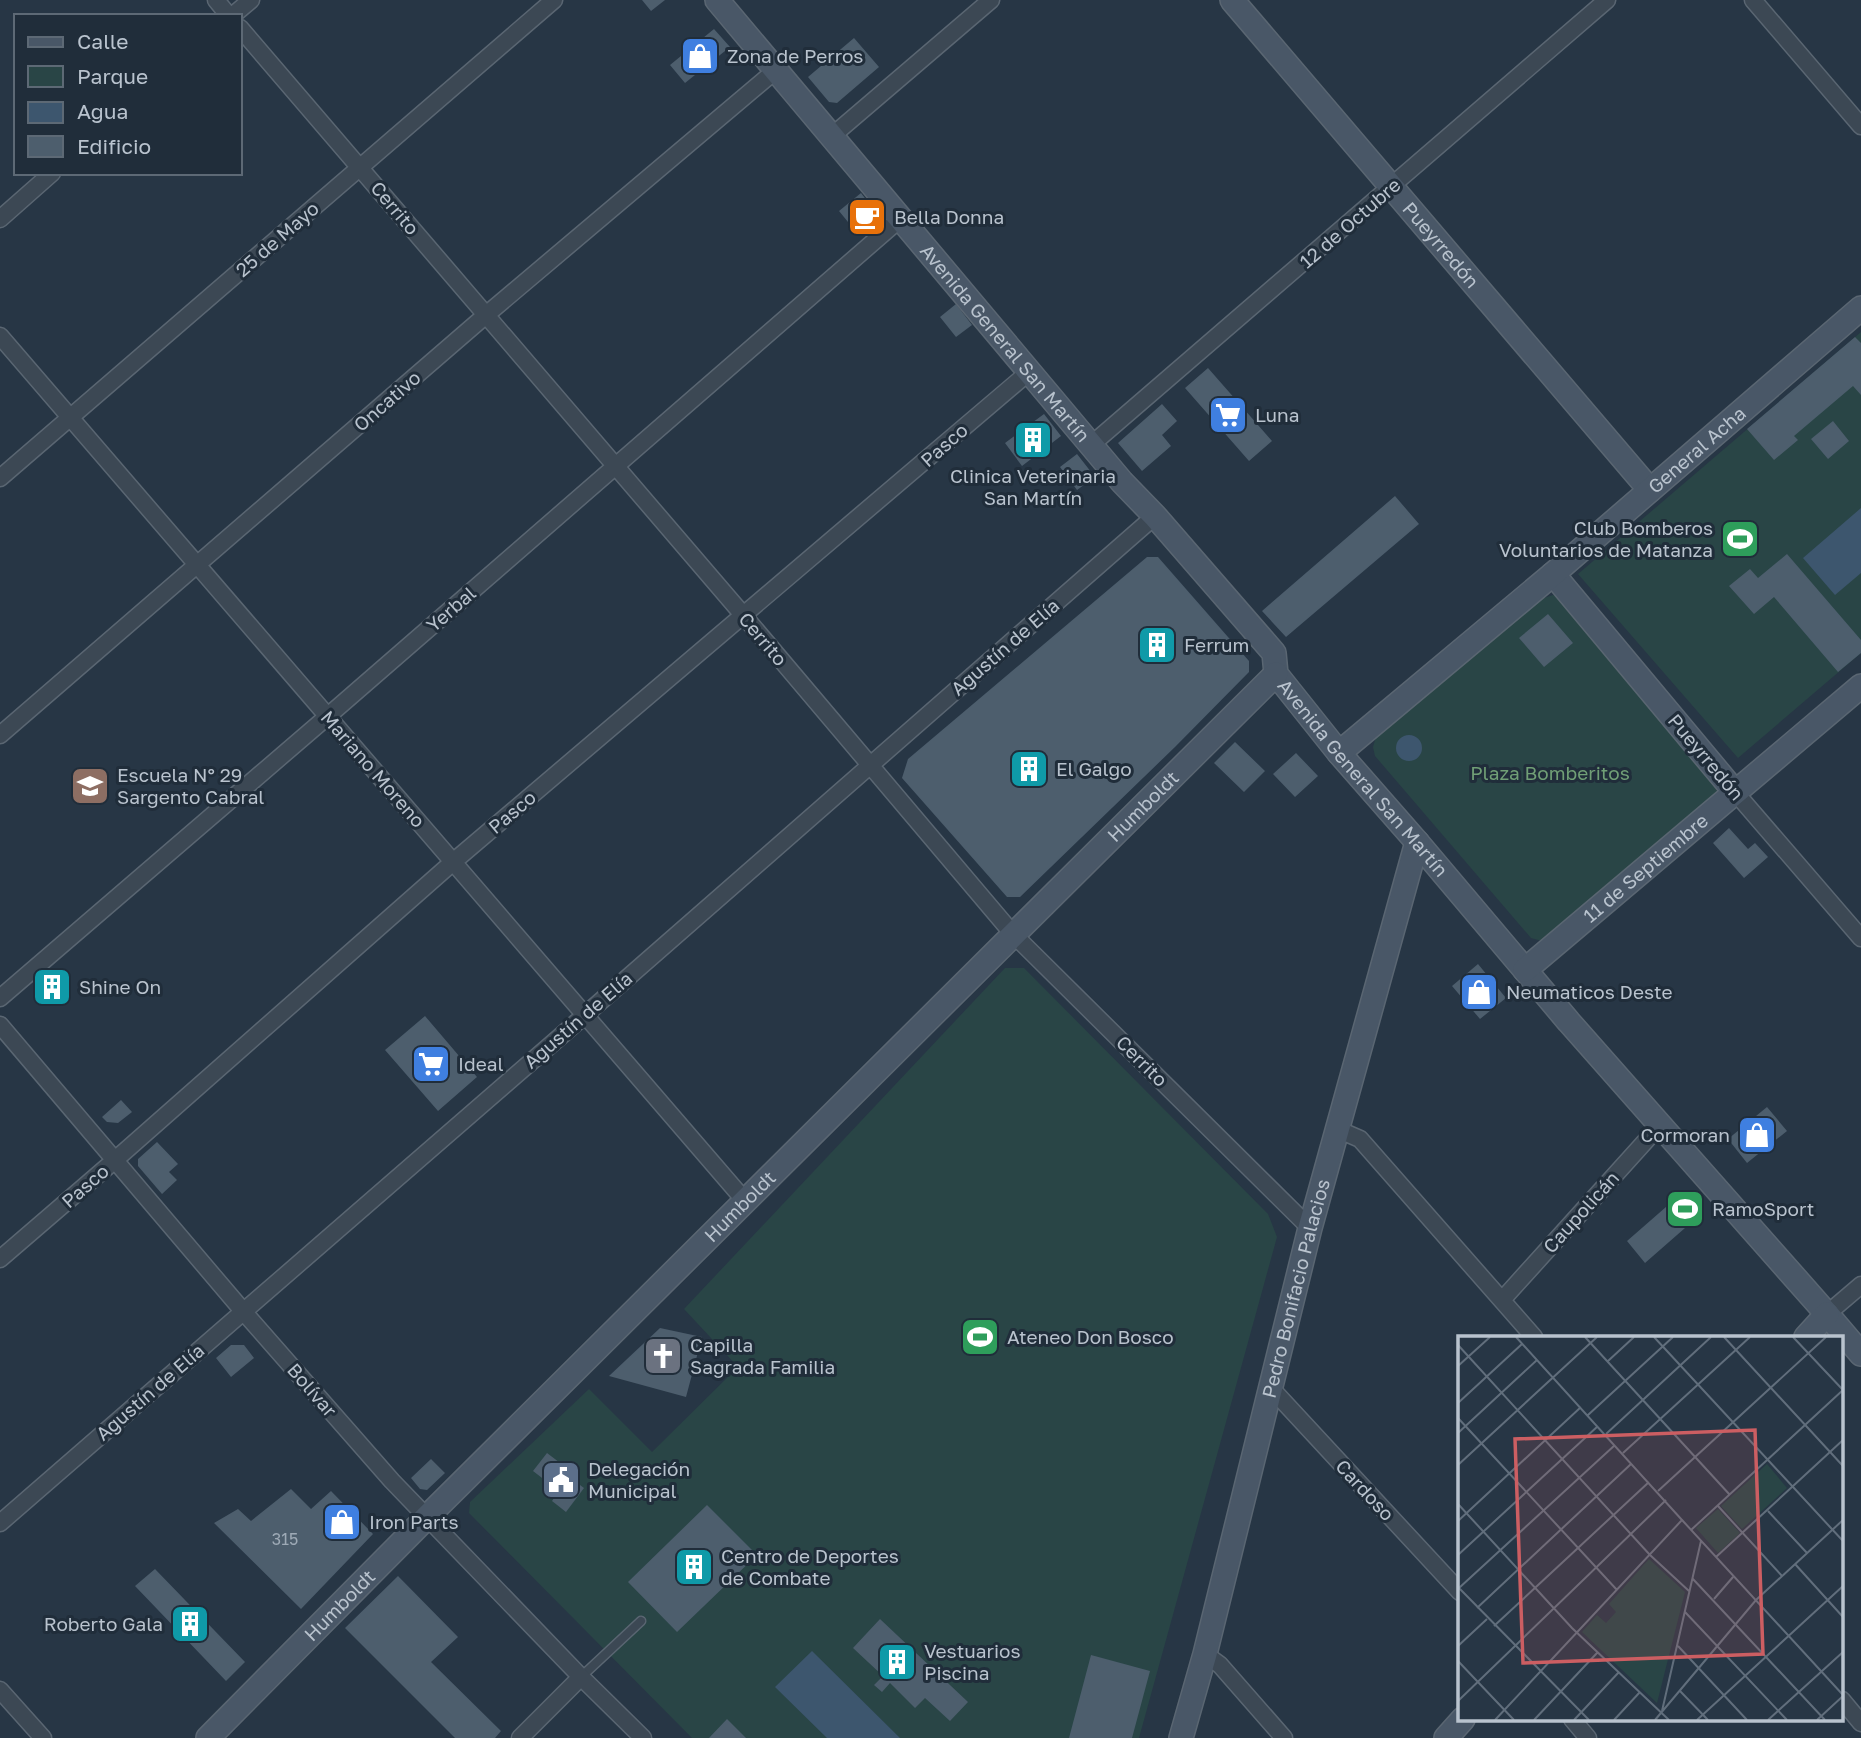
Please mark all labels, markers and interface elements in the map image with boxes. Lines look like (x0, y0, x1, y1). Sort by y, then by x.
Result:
legend (14, 14, 242, 175)
text: Calle (77, 28, 129, 54)
shop icon: Zona de Perros (679, 35, 721, 77)
place label: Zona de Perros (727, 44, 863, 67)
text: Parque (77, 63, 148, 89)
text: Agua (77, 98, 128, 124)
text: Edificio (77, 133, 151, 159)
street label: 12 de Octubre (1295, 173, 1405, 273)
street label: Cerrito (366, 176, 424, 239)
street label: 25 de Mayo (230, 196, 323, 281)
cafe icon: Bella Donna (846, 196, 888, 238)
street label: Pueyrredón (1398, 197, 1484, 292)
place label: Bella Donna (894, 205, 1004, 228)
street label: Avenida General San Martín (916, 239, 1095, 446)
street label: Oncativo (349, 365, 425, 436)
supermarket icon: Luna (1207, 394, 1249, 436)
street label: General Acha (1643, 401, 1750, 498)
place label: Luna (1255, 403, 1299, 426)
street label: Pasco (915, 418, 972, 471)
building icon: Clinica Veterinaria San Martín (1012, 419, 1054, 461)
place label: Clinica Veterinaria San Martín (950, 464, 1116, 509)
place label: Club Bomberos Voluntarios de Matanza (1499, 516, 1713, 561)
sports icon: Club Bomberos Voluntarios de Matanza (1719, 518, 1761, 560)
street label: Yerbal (421, 581, 480, 636)
street label: Agustín de Elía (946, 593, 1063, 700)
street label: Cerrito (734, 607, 792, 670)
building icon: Ferrum (1136, 624, 1178, 666)
place label: Ferrum (1184, 633, 1249, 656)
street label: Avenida General San Martín (1273, 674, 1453, 881)
street label: Mariano Moreno (316, 706, 430, 832)
street label: Pueyrredón (1664, 709, 1749, 805)
building icon: El Galgo (1008, 748, 1050, 790)
place label: El Galgo (1056, 757, 1132, 780)
park label: Plaza Bomberitos (1470, 761, 1630, 784)
place label: Escuela N° 29 Sargento Cabral (117, 763, 264, 808)
school or university icon: Escuela N° 29 Sargento Cabral (69, 765, 111, 807)
street label: Humboldt (1102, 766, 1183, 846)
street label: Pasco (483, 785, 540, 838)
street label: 11 de Septiembre (1578, 808, 1712, 927)
building icon: Shine On (31, 966, 73, 1008)
street label: Agustín de Elía (519, 966, 636, 1073)
shop icon: Neumaticos Deste (1458, 971, 1500, 1013)
place label: Shine On (79, 975, 161, 998)
place label: Neumaticos Deste (1506, 980, 1673, 1003)
street label: Cerrito (1112, 1030, 1173, 1091)
supermarket icon: Ideal (410, 1043, 452, 1085)
place label: Ideal (458, 1052, 504, 1075)
shop icon: Cormoran (1736, 1114, 1778, 1156)
place label: Cormoran (1640, 1123, 1730, 1146)
street label: Pasco (56, 1159, 113, 1212)
street label: Humboldt (699, 1166, 780, 1246)
street label: Caupolicán (1538, 1166, 1623, 1257)
street label: Pedro Bonifacio Palacios (1257, 1176, 1334, 1400)
sports icon: RamoSport (1664, 1188, 1706, 1230)
place label: RamoSport (1712, 1197, 1814, 1220)
sports icon: Ateneo Don Bosco (959, 1316, 1001, 1358)
place label: Ateneo Don Bosco (1007, 1325, 1174, 1348)
place label: Capilla Sagrada Familia (690, 1333, 835, 1378)
church icon: Capilla Sagrada Familia (642, 1335, 684, 1377)
inset map (1458, 1336, 1843, 1720)
street label: Agustín de Elía (91, 1338, 208, 1445)
street label: Bolívar (283, 1358, 342, 1422)
street label: Cardoso (1331, 1454, 1400, 1525)
place label: Delegación Municipal (588, 1457, 690, 1502)
public building icon: Delegación Municipal (540, 1459, 582, 1501)
shop icon: Iron Parts (321, 1501, 363, 1543)
place label: Iron Parts (369, 1510, 458, 1533)
house number: 315 (272, 1529, 298, 1549)
place label: Centro de Deportes de Combate (721, 1544, 899, 1589)
building icon: Centro de Deportes de Combate (673, 1546, 715, 1588)
street label: Humboldt (299, 1564, 379, 1645)
building icon: Roberto Gala (169, 1603, 211, 1645)
place label: Roberto Gala (44, 1612, 163, 1635)
place label: Vestuarios Piscina (924, 1639, 1020, 1684)
building icon: Vestuarios Piscina (876, 1641, 918, 1683)

